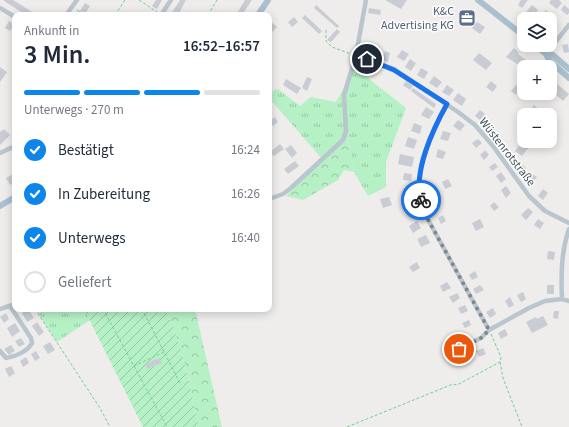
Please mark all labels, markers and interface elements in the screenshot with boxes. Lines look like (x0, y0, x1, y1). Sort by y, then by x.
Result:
place label: K&C Advertising KG (381, 3, 454, 34)
office icon: K&C Advertising KG (457, 8, 477, 28)
map controls (517, 12, 557, 148)
button: layers (517, 12, 557, 52)
text: Ankunft in (24, 22, 79, 40)
text: 3 Min. (24, 36, 90, 73)
text: 16:52–16:57 (183, 36, 260, 57)
pin (350, 42, 384, 76)
icon: home (356, 48, 378, 70)
button: + (517, 60, 557, 100)
text: Unterwegs · 270 m (24, 101, 124, 119)
button: − (517, 108, 557, 148)
street label: Wüstenrotstraße (475, 114, 539, 190)
icon: check (24, 139, 46, 161)
text: Bestätigt (58, 140, 114, 161)
text: 16:24 (231, 141, 260, 159)
courier (401, 180, 441, 220)
icon: check (24, 183, 46, 205)
text: In Zubereitung (58, 184, 150, 205)
text: 16:26 (231, 185, 260, 203)
icon: bike (410, 189, 432, 211)
icon: check (24, 227, 46, 249)
text: Unterwegs (58, 228, 126, 249)
text: 16:40 (231, 229, 260, 247)
text: Geliefert (58, 272, 112, 293)
pin (442, 332, 476, 366)
icon: bag (448, 338, 470, 360)

